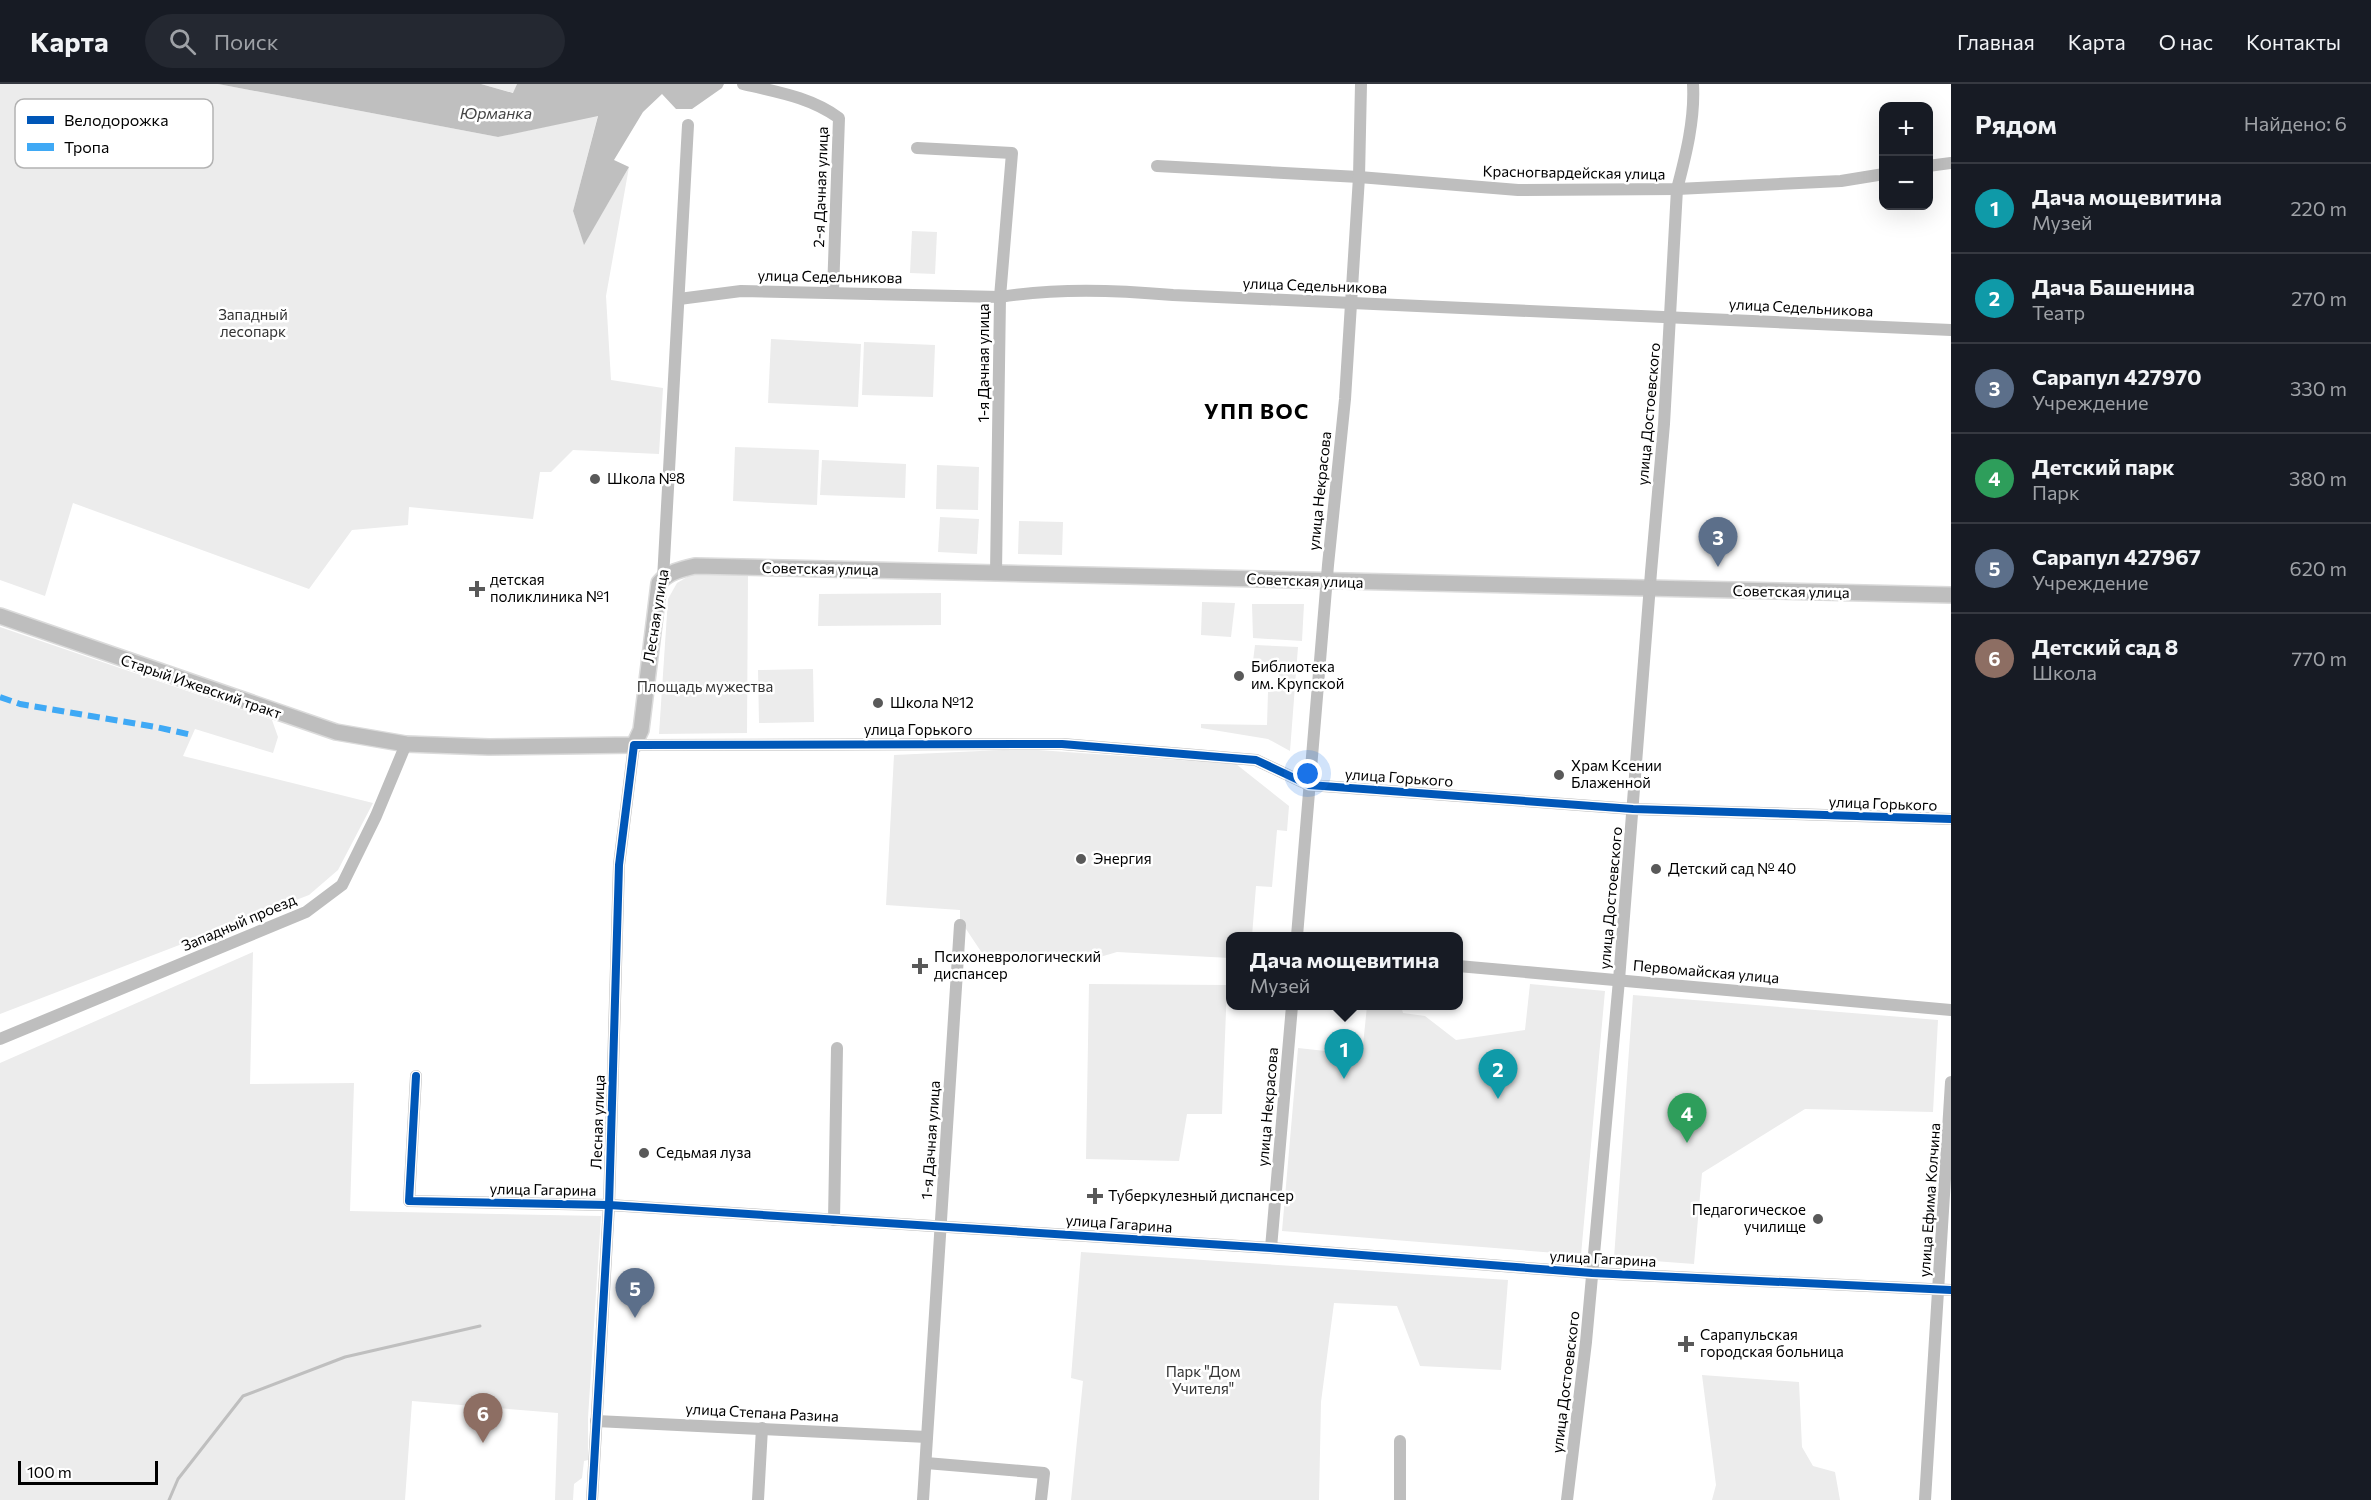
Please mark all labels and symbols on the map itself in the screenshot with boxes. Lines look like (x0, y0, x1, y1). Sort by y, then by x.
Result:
legend (15, 99, 213, 168)
water label: Юрманка (460, 103, 532, 122)
text: Велодорожка (64, 110, 168, 129)
street label: 2-я Дачная улица (809, 126, 831, 248)
text: Тропа (64, 137, 109, 156)
street label: Красногвардейская улица (1482, 161, 1666, 183)
street label: улица Седельникова (758, 266, 903, 286)
street label: улица Седельникова (1242, 273, 1388, 297)
street label: улица Седельникова (1728, 294, 1874, 320)
street label: 1-я Дачная улица (974, 303, 992, 423)
park label: Западный лесопарк (218, 305, 288, 340)
street label: улица Достоевского (1633, 342, 1663, 486)
district label: УПП ВОС (1204, 398, 1310, 423)
street label: улица Некрасова (1304, 430, 1334, 551)
place label: Школа №8 (607, 469, 685, 487)
marker: Школа №8 (588, 472, 602, 486)
pin: 3 (1698, 518, 1738, 567)
street label: Советская улица (761, 558, 879, 578)
street label: Лесная улица (639, 568, 671, 664)
street label: Советская улица (1246, 569, 1364, 591)
place label: детская поликлиника №1 (490, 570, 610, 605)
marker: детская поликлиника №1 (468, 580, 486, 598)
street label: Советская улица (1732, 581, 1850, 601)
street label: Старый Ижевский тракт (119, 650, 284, 722)
place label: Библиотека им. Крупской (1251, 657, 1344, 692)
marker: Библиотека им. Крупской (1232, 669, 1246, 683)
park label: Площадь мужества (637, 677, 773, 695)
place label: Школа №12 (890, 693, 974, 711)
marker: Школа №12 (871, 696, 885, 710)
street label: улица Горького (864, 720, 972, 738)
place label: Храм Ксении Блаженной (1571, 756, 1662, 791)
your location (1293, 759, 1322, 788)
street label: улица Горького (1344, 764, 1454, 790)
marker: Храм Ксении Блаженной (1552, 768, 1566, 782)
street label: улица Горького (1828, 792, 1938, 814)
street label: улица Достоевского (1595, 826, 1625, 970)
place label: Энергия (1093, 849, 1152, 867)
marker: Энергия (1074, 852, 1088, 866)
place label: Детский сад № 40 (1668, 859, 1796, 877)
marker: Детский сад № 40 (1649, 862, 1663, 876)
street label: Западный проезд (179, 890, 299, 954)
place label: Психоневрологический диспансер (934, 947, 1101, 982)
street label: Первомайская улица (1632, 956, 1780, 986)
marker: Психоневрологический диспансер (911, 957, 929, 975)
pin: 1 (1324, 1030, 1364, 1079)
street label: улица Некрасова (1253, 1046, 1281, 1167)
pin: 2 (1478, 1050, 1518, 1099)
street label: Лесная улица (586, 1074, 608, 1170)
street label: 1-я Дачная улица (917, 1080, 943, 1200)
pin: 4 (1668, 1094, 1706, 1143)
street label: улица Ефима Колчина (1915, 1122, 1943, 1278)
place label: Седьмая луза (656, 1143, 751, 1161)
marker: Седьмая луза (637, 1146, 651, 1160)
street label: улица Гагарина (489, 1179, 597, 1199)
place label: Туберкулезный диспансер (1108, 1186, 1294, 1204)
marker: Туберкулезный диспансер (1086, 1187, 1104, 1205)
place label: Педагогическое училище (1692, 1200, 1806, 1235)
street label: улица Гагарина (1065, 1210, 1173, 1236)
marker: Педагогическое училище (1811, 1212, 1825, 1226)
street label: улица Гагарина (1549, 1246, 1657, 1270)
pin: 5 (616, 1268, 654, 1318)
street label: улица Достоевского (1547, 1310, 1583, 1454)
place label: Сарапульская городская больница (1700, 1325, 1844, 1360)
marker: Сарапульская городская больница (1677, 1335, 1695, 1353)
park label: Парк "Дом Учителя" (1166, 1362, 1240, 1397)
pin: 6 (464, 1394, 502, 1443)
street label: улица Степана Разина (685, 1399, 839, 1425)
scale bar (18, 1458, 158, 1486)

